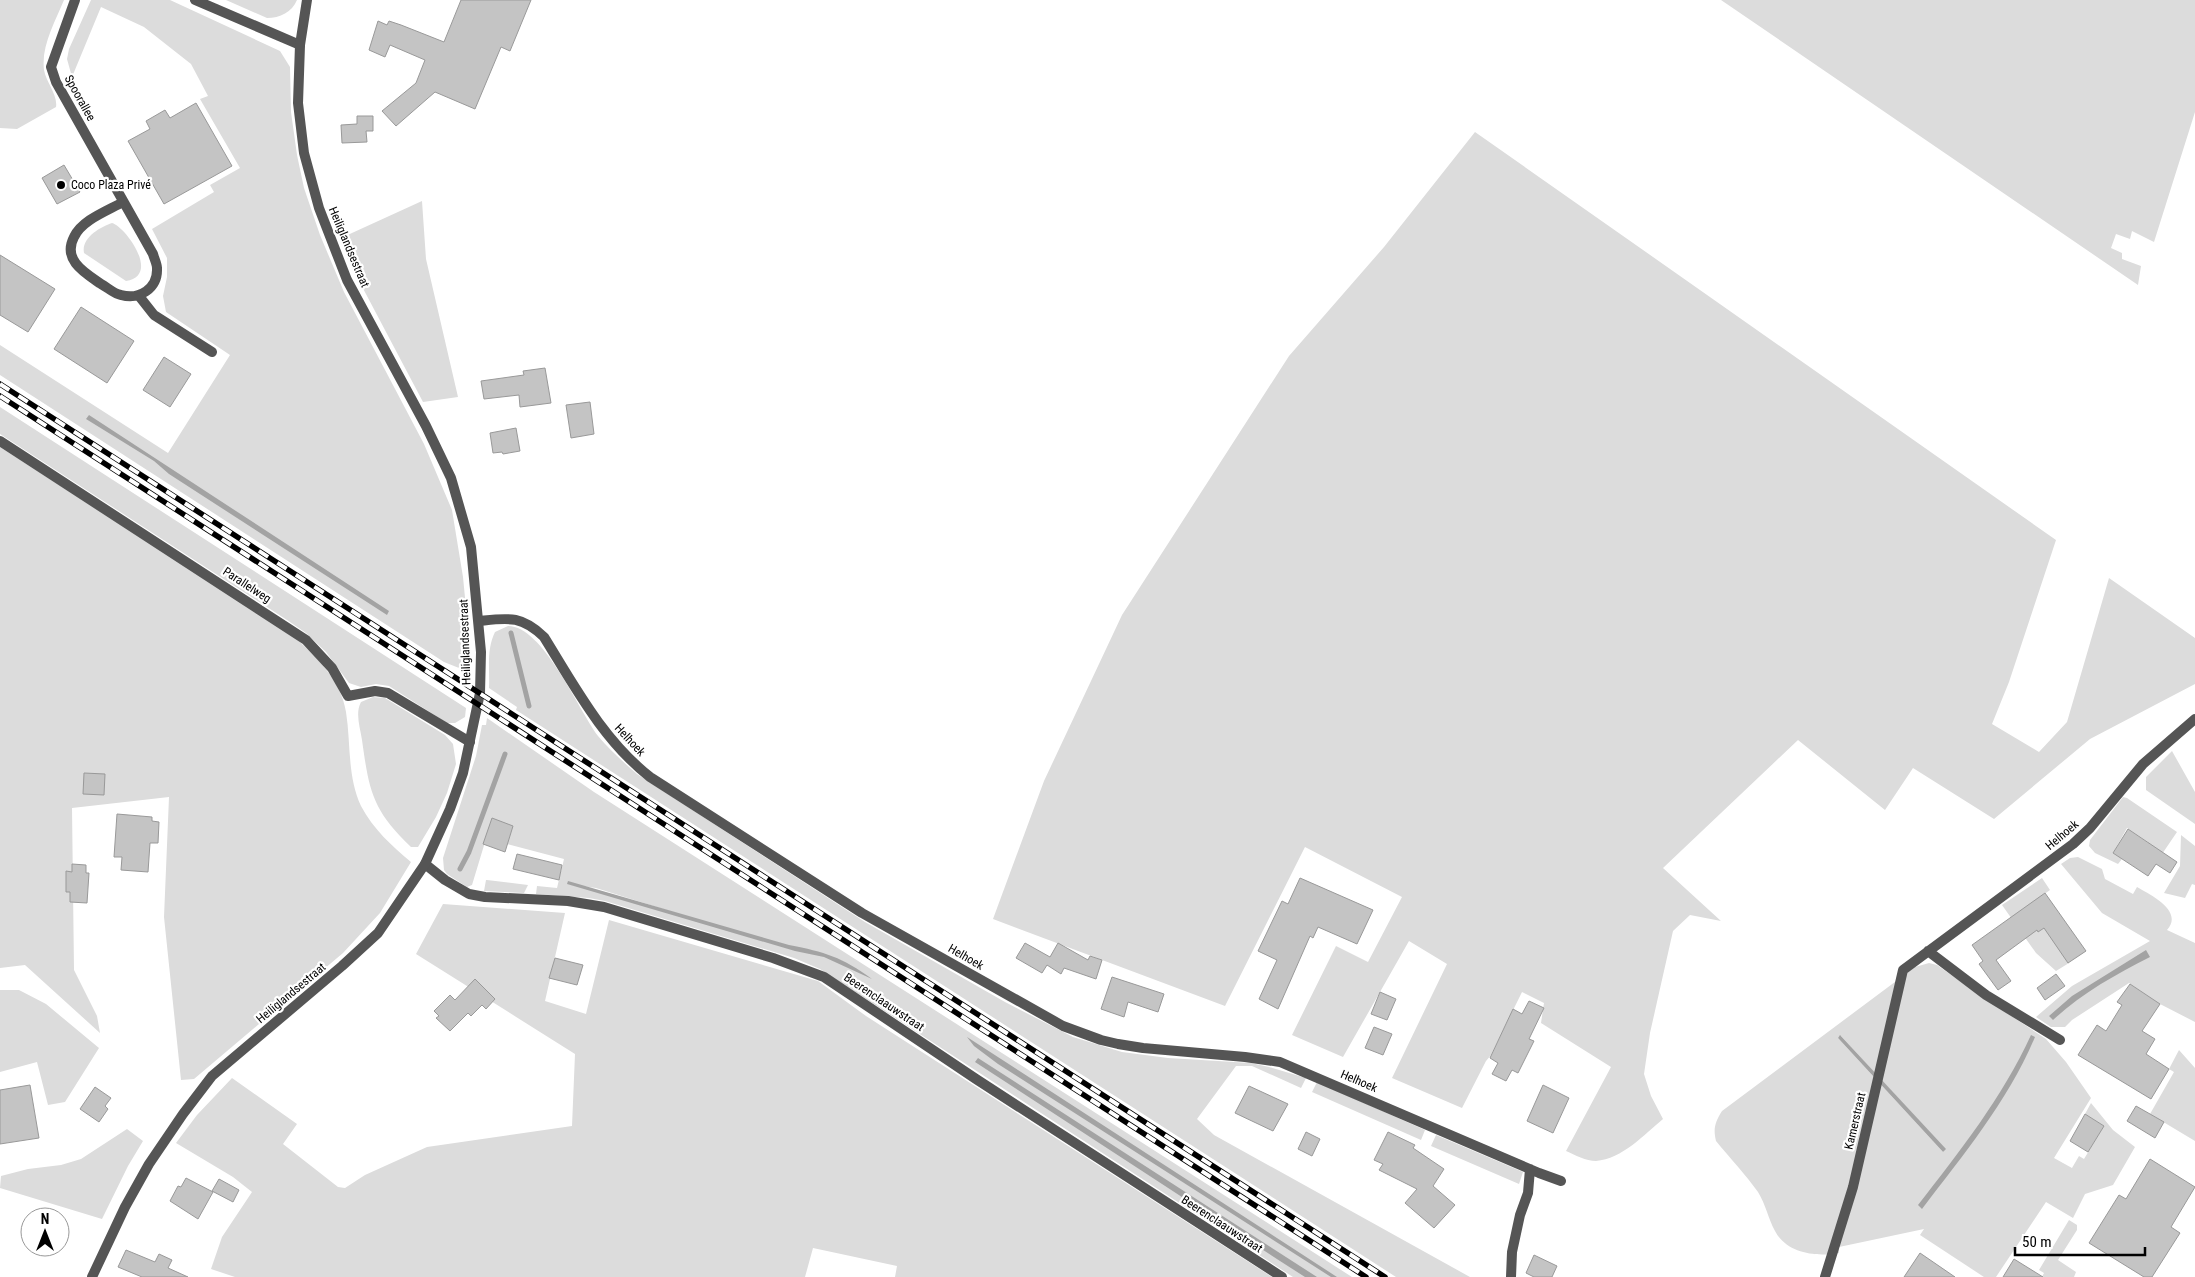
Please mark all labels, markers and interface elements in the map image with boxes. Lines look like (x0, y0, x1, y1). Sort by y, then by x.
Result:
street label: Spoorallee (62, 73, 98, 124)
place label: Coco Plaza Privé (71, 178, 151, 192)
marker: Coco Plaza Privé (55, 179, 67, 191)
street label: Heiliglandsestraat (326, 205, 372, 290)
street label: Parallelweg (220, 564, 274, 606)
street label: Heiliglandsestraat (456, 598, 473, 685)
street label: Helhoek (612, 721, 649, 759)
street label: Helhoek (2043, 817, 2082, 853)
street label: Helhoek (946, 941, 987, 973)
street label: Heiliglandsestraat (254, 960, 329, 1026)
street label: Beerenclaauwstraat (841, 970, 927, 1034)
street label: Helhoek (1338, 1067, 1380, 1095)
street label: Kamerstraat (1842, 1091, 1868, 1151)
street label: Beerenclaauwstraat (1179, 1193, 1265, 1256)
north arrow (20, 1207, 70, 1257)
text: N (41, 1211, 49, 1227)
scale bar (2015, 1224, 2145, 1256)
text: 50 m (2022, 1233, 2052, 1251)

